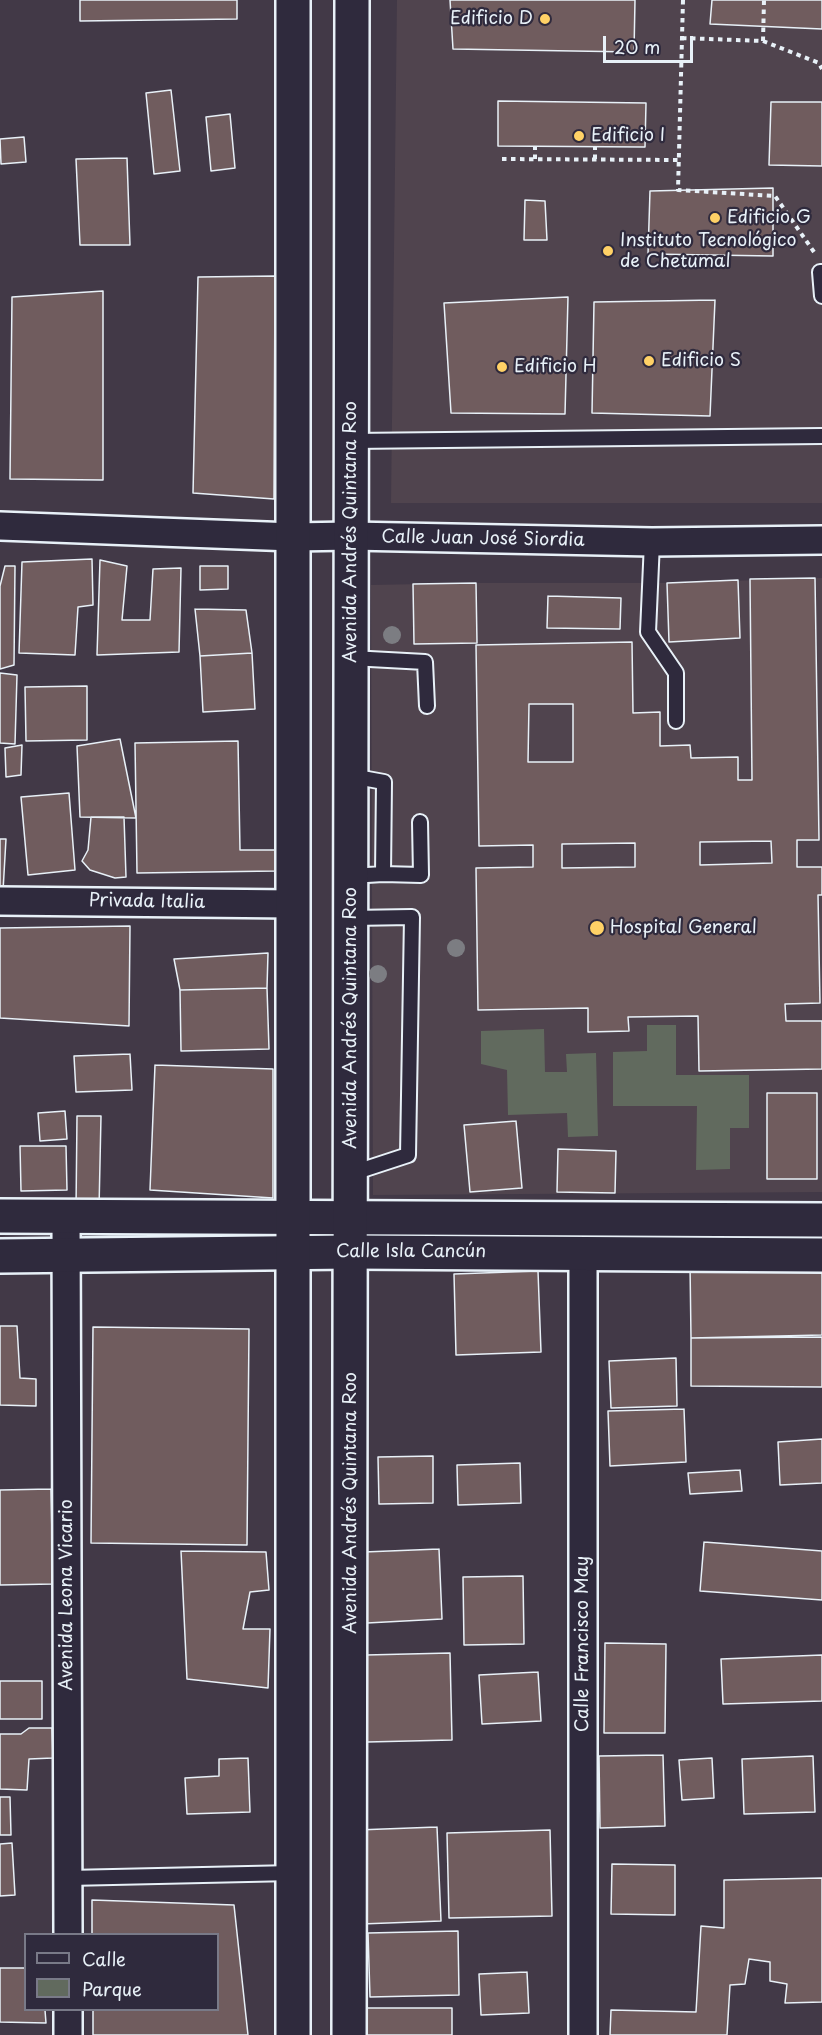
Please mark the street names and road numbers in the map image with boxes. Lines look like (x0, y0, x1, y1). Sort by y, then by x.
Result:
street label: Avenida Andrés Quintana Roo (340, 401, 362, 663)
street label: Calle Juan José Siordia (381, 526, 585, 552)
street label: Avenida Andrés Quintana Roo (340, 887, 362, 1149)
street label: Privada Italia (89, 890, 205, 914)
street label: Calle Isla Cancún (336, 1241, 486, 1263)
street label: Avenida Andrés Quintana Roo (340, 1372, 362, 1634)
street label: Avenida Leona Vicario (56, 1499, 78, 1691)
street label: Calle Francisco May (572, 1556, 594, 1732)

